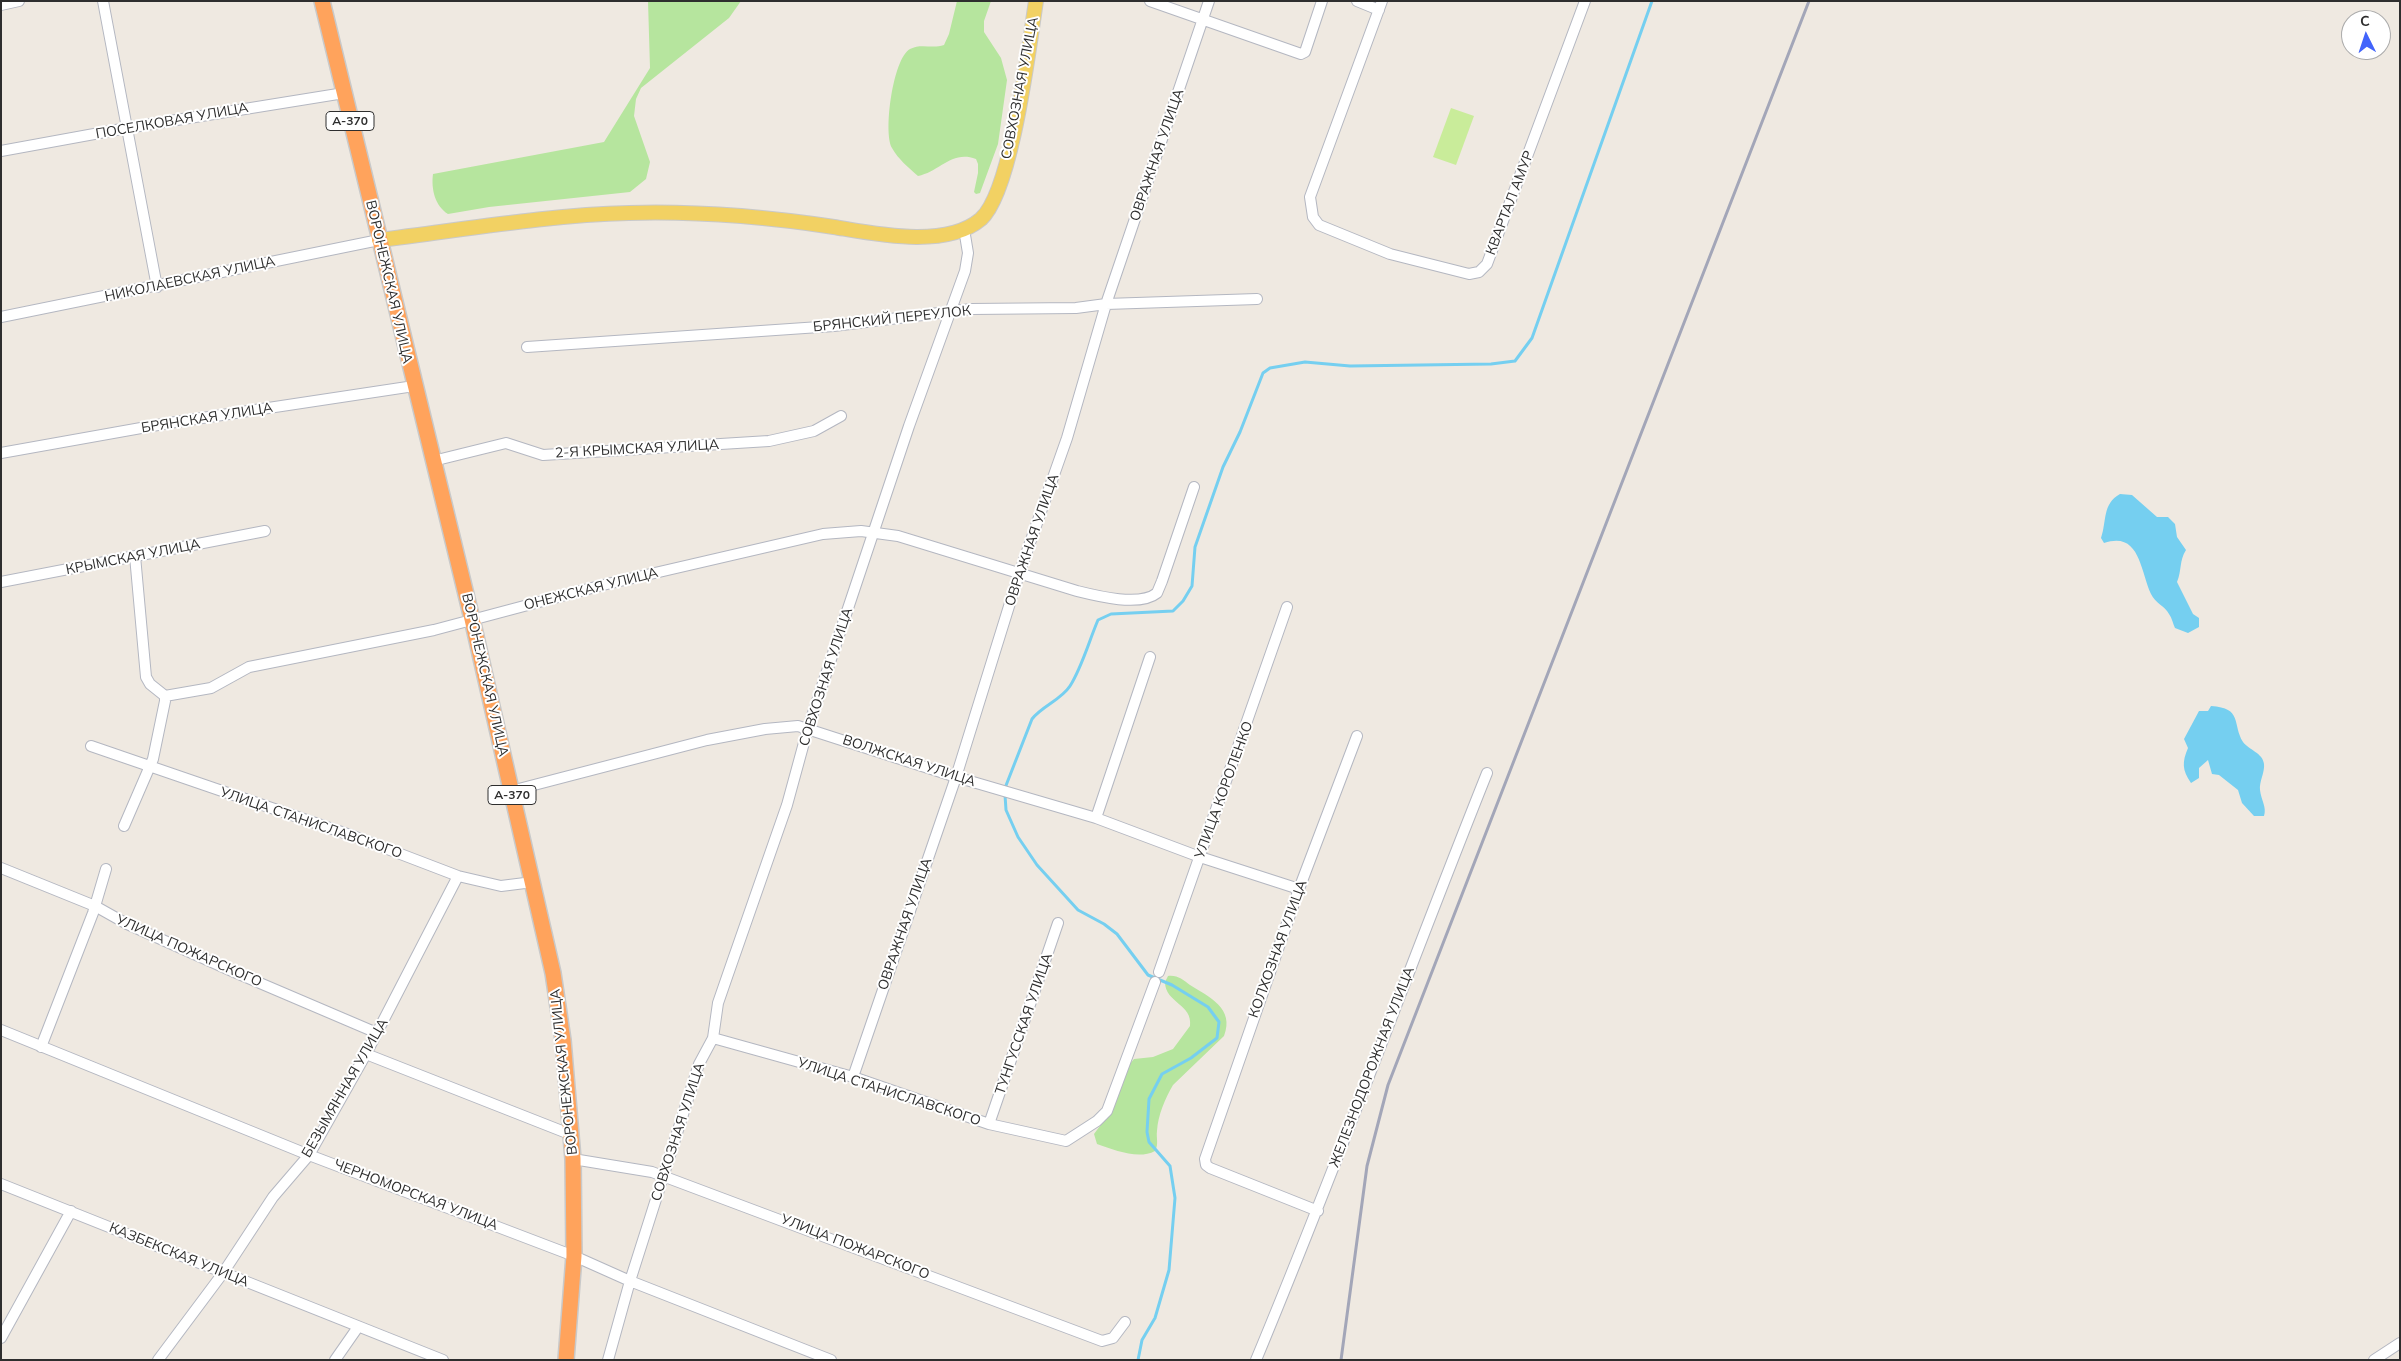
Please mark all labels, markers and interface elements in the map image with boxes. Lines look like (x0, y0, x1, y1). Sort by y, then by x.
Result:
north arrow (2341, 10, 2391, 60)
text: С (2360, 12, 2370, 30)
street label: СОВХОЗНАЯ УЛИЦА (998, 15, 1042, 161)
street label: ОВРАЖНАЯ УЛИЦА (1126, 87, 1188, 223)
street label: ПОСЕЛКОВАЯ УЛИЦА (94, 99, 250, 143)
road number: А-370 (326, 112, 374, 130)
street label: КВАРТАЛ АМУР (1482, 148, 1538, 258)
street label: ВОРОНЕЖСКАЯ УЛИЦА (362, 199, 416, 365)
street label: НИКОЛАЕВСКАЯ УЛИЦА (103, 253, 277, 305)
street label: БРЯНСКИЙ ПЕРЕУЛОК (812, 302, 972, 336)
street label: БРЯНСКАЯ УЛИЦА (140, 399, 274, 437)
street label: 2-Я КРЫМСКАЯ УЛИЦА (555, 436, 719, 462)
street label: ОВРАЖНАЯ УЛИЦА (1001, 472, 1063, 608)
street label: КРЫМСКАЯ УЛИЦА (64, 536, 202, 578)
street label: ОНЕЖСКАЯ УЛИЦА (522, 564, 660, 614)
street label: ВОРОНЕЖСКАЯ УЛИЦА (458, 592, 512, 758)
street label: СОВХОЗНАЯ УЛИЦА (796, 606, 856, 748)
street label: УЛИЦА КОРОЛЕНКО (1191, 719, 1257, 861)
street label: ВОЛЖСКАЯ УЛИЦА (840, 732, 978, 790)
street label: УЛИЦА СТАНИСЛАВСКОГО (218, 784, 404, 862)
road number: А-370 (488, 786, 536, 804)
street label: ОВРАЖНАЯ УЛИЦА (874, 856, 936, 992)
street label: КОЛХОЗНАЯ УЛИЦА (1245, 878, 1311, 1020)
street label: УЛИЦА ПОЖАРСКОГО (113, 911, 265, 991)
street label: ТУНГУССКАЯ УЛИЦА (992, 951, 1056, 1097)
street label: ЖЕЛЕЗНОДОРОЖНАЯ УЛИЦА (1326, 964, 1418, 1170)
street label: ВОРОНЕЖСКАЯ УЛИЦА (547, 988, 581, 1156)
street label: БЕЗЫМЯННАЯ УЛИЦА (298, 1016, 392, 1160)
street label: УЛИЦА СТАНИСЛАВСКОГО (795, 1054, 983, 1130)
street label: СОВХОЗНАЯ УЛИЦА (648, 1061, 708, 1203)
street label: ЧЕРНОМОРСКАЯ УЛИЦА (332, 1156, 500, 1234)
street label: УЛИЦА ПОЖАРСКОГО (778, 1211, 932, 1283)
street label: КАЗБЕКСКАЯ УЛИЦА (107, 1219, 251, 1291)

